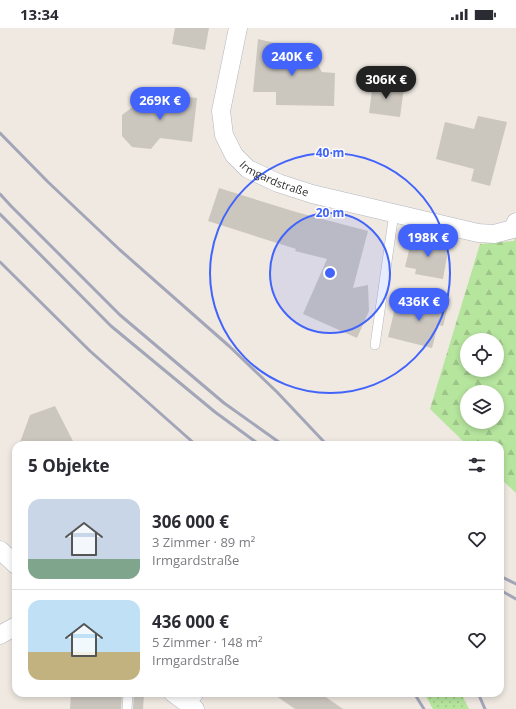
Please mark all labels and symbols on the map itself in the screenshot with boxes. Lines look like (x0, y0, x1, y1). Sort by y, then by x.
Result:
pin: 240K € (259, 43, 325, 77)
pin: 306K € (353, 66, 419, 100)
pin: 269K € (127, 87, 193, 121)
text: 40 m (316, 144, 344, 161)
street label: Irmgardstraße (237, 157, 311, 199)
text: 20 m (316, 204, 344, 221)
pin: 198K € (395, 224, 461, 258)
centre of rings (323, 266, 337, 280)
pin: 436K € (386, 288, 452, 322)

